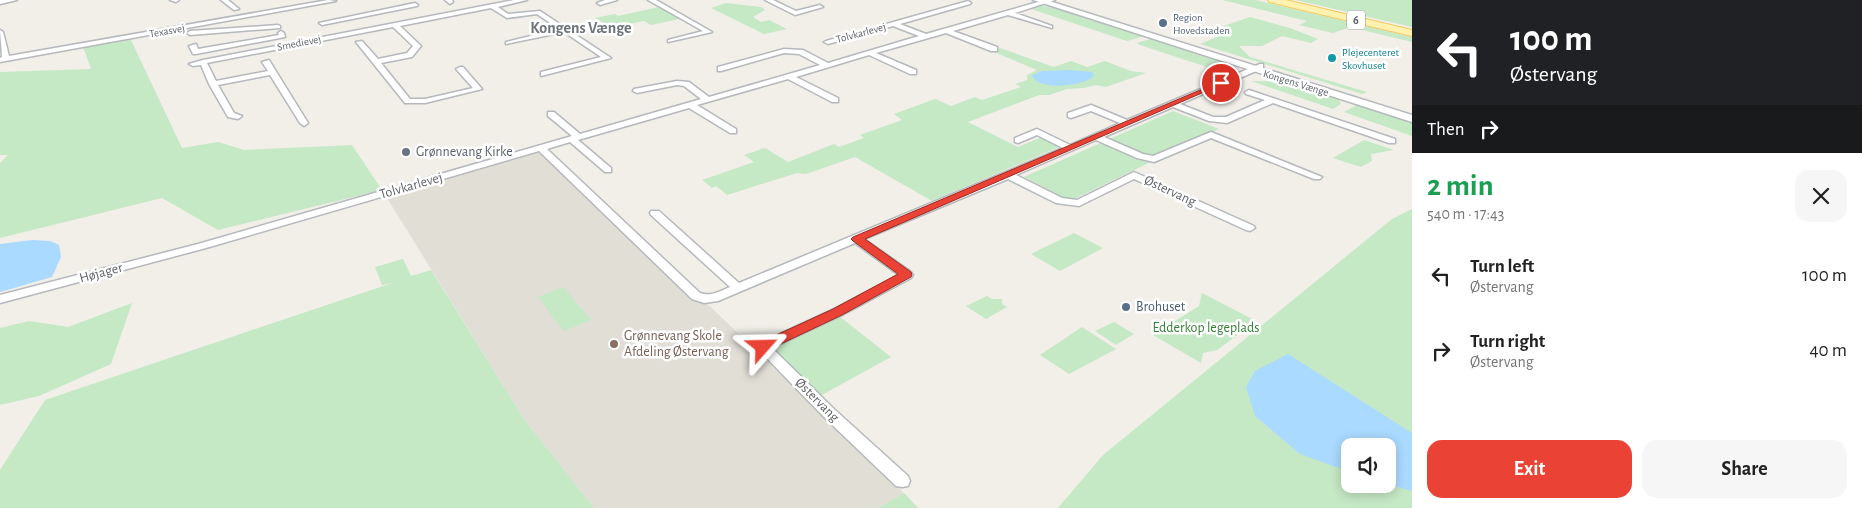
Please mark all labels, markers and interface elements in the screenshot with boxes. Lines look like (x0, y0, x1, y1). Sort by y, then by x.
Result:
road number: 6 (1347, 10, 1365, 30)
place label: Region Hovedstaden (1173, 12, 1230, 36)
marker: Region Hovedstaden (1157, 17, 1169, 29)
district label: Kongens Vænge (530, 20, 632, 36)
icon: left (1427, 20, 1492, 85)
street label: Tolvkarlevej (835, 21, 887, 45)
street label: Texasvej (148, 22, 186, 40)
text: 100 m (1510, 22, 1593, 57)
street label: Smedievej (276, 33, 322, 53)
place label: Plejecenteret Skovhuset (1342, 47, 1400, 71)
marker: Plejecenteret Skovhuset (1326, 52, 1338, 64)
pin (1200, 62, 1242, 104)
text: Østervang (1510, 63, 1597, 85)
street label: Kongens Vænge (1262, 68, 1330, 98)
icon: arrive (1207, 69, 1235, 97)
icon: right (1475, 115, 1503, 143)
text: Then (1427, 120, 1465, 139)
place label: Grønnevang Kirke (416, 145, 513, 159)
marker: Grønnevang Kirke (400, 146, 412, 158)
street label: Tolvkarlevej (378, 170, 444, 202)
button: close (1795, 170, 1847, 222)
text: 2 min (1427, 171, 1494, 201)
street label: Østervang (1142, 172, 1199, 209)
text: 540 m · 17:43 (1427, 206, 1504, 222)
text: Turn left (1470, 257, 1534, 276)
street label: Højager (78, 260, 125, 285)
icon: left (1427, 262, 1455, 290)
text: 100 m (1802, 266, 1847, 285)
text: Østervang (1470, 279, 1534, 295)
place label: Brohuset (1136, 300, 1186, 314)
marker: Brohuset (1120, 301, 1132, 313)
position arrow (736, 320, 788, 372)
park label: Edderkop legeplads (1153, 321, 1259, 335)
place label: Grønnevang Skole Afdeling Østervang (624, 329, 729, 359)
text: Turn right (1470, 332, 1545, 351)
icon: right (1427, 337, 1455, 365)
marker: Grønnevang Skole Afdeling Østervang (608, 338, 620, 350)
text: 40 m (1809, 341, 1847, 360)
text: Østervang (1470, 354, 1534, 370)
street label: Østervang (792, 375, 842, 425)
map controls (1341, 438, 1396, 493)
button: sound (1341, 438, 1396, 493)
button: Exit (1427, 440, 1632, 498)
button: Share (1642, 440, 1847, 498)

